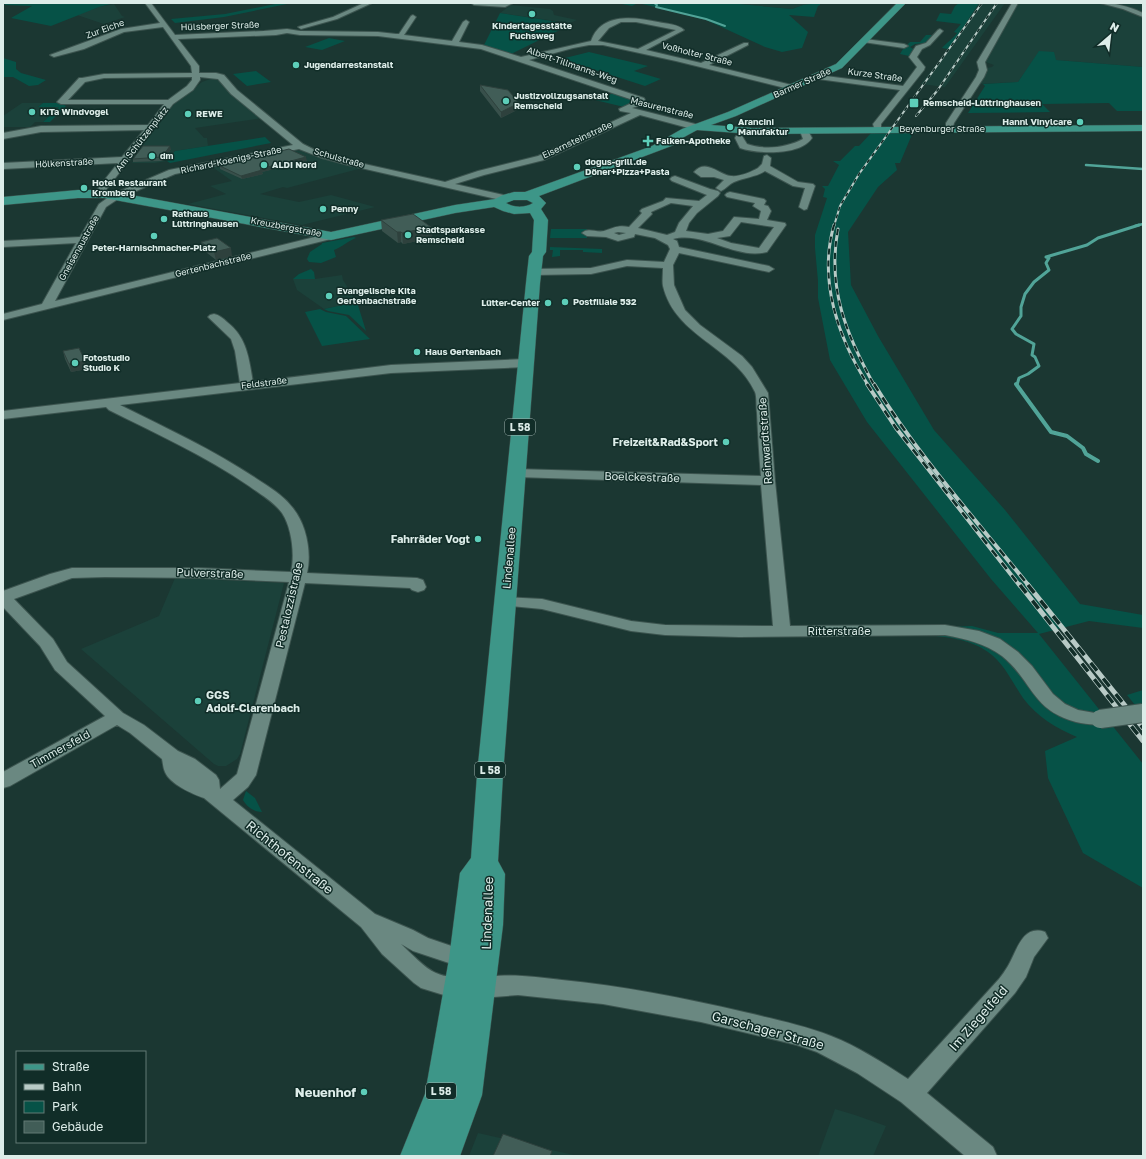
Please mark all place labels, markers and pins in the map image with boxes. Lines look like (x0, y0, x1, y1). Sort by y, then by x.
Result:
marker: Kindertagesstätte Fuchsweg (527, 9, 537, 19)
place label: Kindertagesstätte Fuchsweg (492, 20, 573, 41)
place label: Jugendarrestanstalt (304, 59, 394, 70)
marker: Jugendarrestanstalt (291, 60, 301, 70)
place label: Justizvollzugsanstalt Remscheid (514, 90, 609, 111)
marker: Justizvollzugsanstalt Remscheid (501, 96, 511, 106)
marker: Remscheid-Lüttringhausen (908, 97, 920, 109)
place label: Remscheid-Lüttringhausen (923, 97, 1042, 108)
place label: KiTa Windvogel (40, 106, 109, 117)
marker: KiTa Windvogel (27, 107, 37, 117)
place label: REWE (196, 108, 223, 119)
marker: REWE (183, 109, 193, 119)
place label: Arancini Manufaktur (738, 116, 789, 137)
place label: Hannl Vinylcare (1002, 116, 1073, 127)
marker: Hannl Vinylcare (1075, 117, 1085, 127)
marker: Arancini Manufaktur (725, 122, 735, 132)
place label: Falken-Apotheke (656, 135, 731, 146)
marker: Falken-Apotheke (643, 136, 653, 146)
place label: dm (160, 150, 174, 161)
marker: dm (147, 151, 157, 161)
place label: dogus-grill.de Döner+Pizza+Pasta (585, 156, 669, 177)
place label: ALDI Nord (272, 159, 317, 170)
marker: ALDI Nord (259, 160, 269, 170)
marker: dogus-grill.de Döner+Pizza+Pasta (572, 162, 582, 172)
place label: Hotel Restaurant Kromberg (92, 177, 167, 198)
marker: Hotel Restaurant Kromberg (79, 183, 89, 193)
place label: Penny (331, 203, 359, 214)
marker: Penny (318, 204, 328, 214)
place label: Rathaus Lüttringhausen (172, 208, 239, 229)
marker: Rathaus Lüttringhausen (159, 214, 169, 224)
place label: Stadtsparkasse Remscheid (416, 224, 486, 245)
marker: Stadtsparkasse Remscheid (403, 230, 413, 240)
marker: Peter-Harnischmacher-Platz (149, 231, 159, 241)
place label: Peter-Harnischmacher-Platz (92, 242, 216, 253)
place label: Evangelische Kita Gertenbachstraße (337, 285, 417, 306)
marker: Evangelische Kita Gertenbachstraße (324, 291, 334, 301)
place label: Postfiliale 532 (573, 296, 637, 307)
place label: Lütter-Center (481, 297, 540, 308)
marker: Postfiliale 532 (560, 297, 570, 307)
marker: Lütter-Center (543, 298, 553, 308)
place label: Haus Gertenbach (425, 346, 502, 357)
marker: Haus Gertenbach (412, 347, 422, 357)
place label: Fotostudio Studio K (83, 352, 131, 373)
marker: Fotostudio Studio K (70, 358, 80, 368)
place label: Freizeit&Rad&Sport (612, 435, 719, 448)
marker: Freizeit&Rad&Sport (721, 437, 731, 447)
place label: Fahrräder Vogt (391, 532, 471, 545)
marker: Fahrräder Vogt (473, 534, 483, 544)
place label: GGS Adolf-Clarenbach (206, 688, 300, 714)
marker: GGS Adolf-Clarenbach (193, 696, 203, 706)
place label: Neuenhof (295, 1084, 356, 1100)
marker: Neuenhof (359, 1087, 369, 1097)

